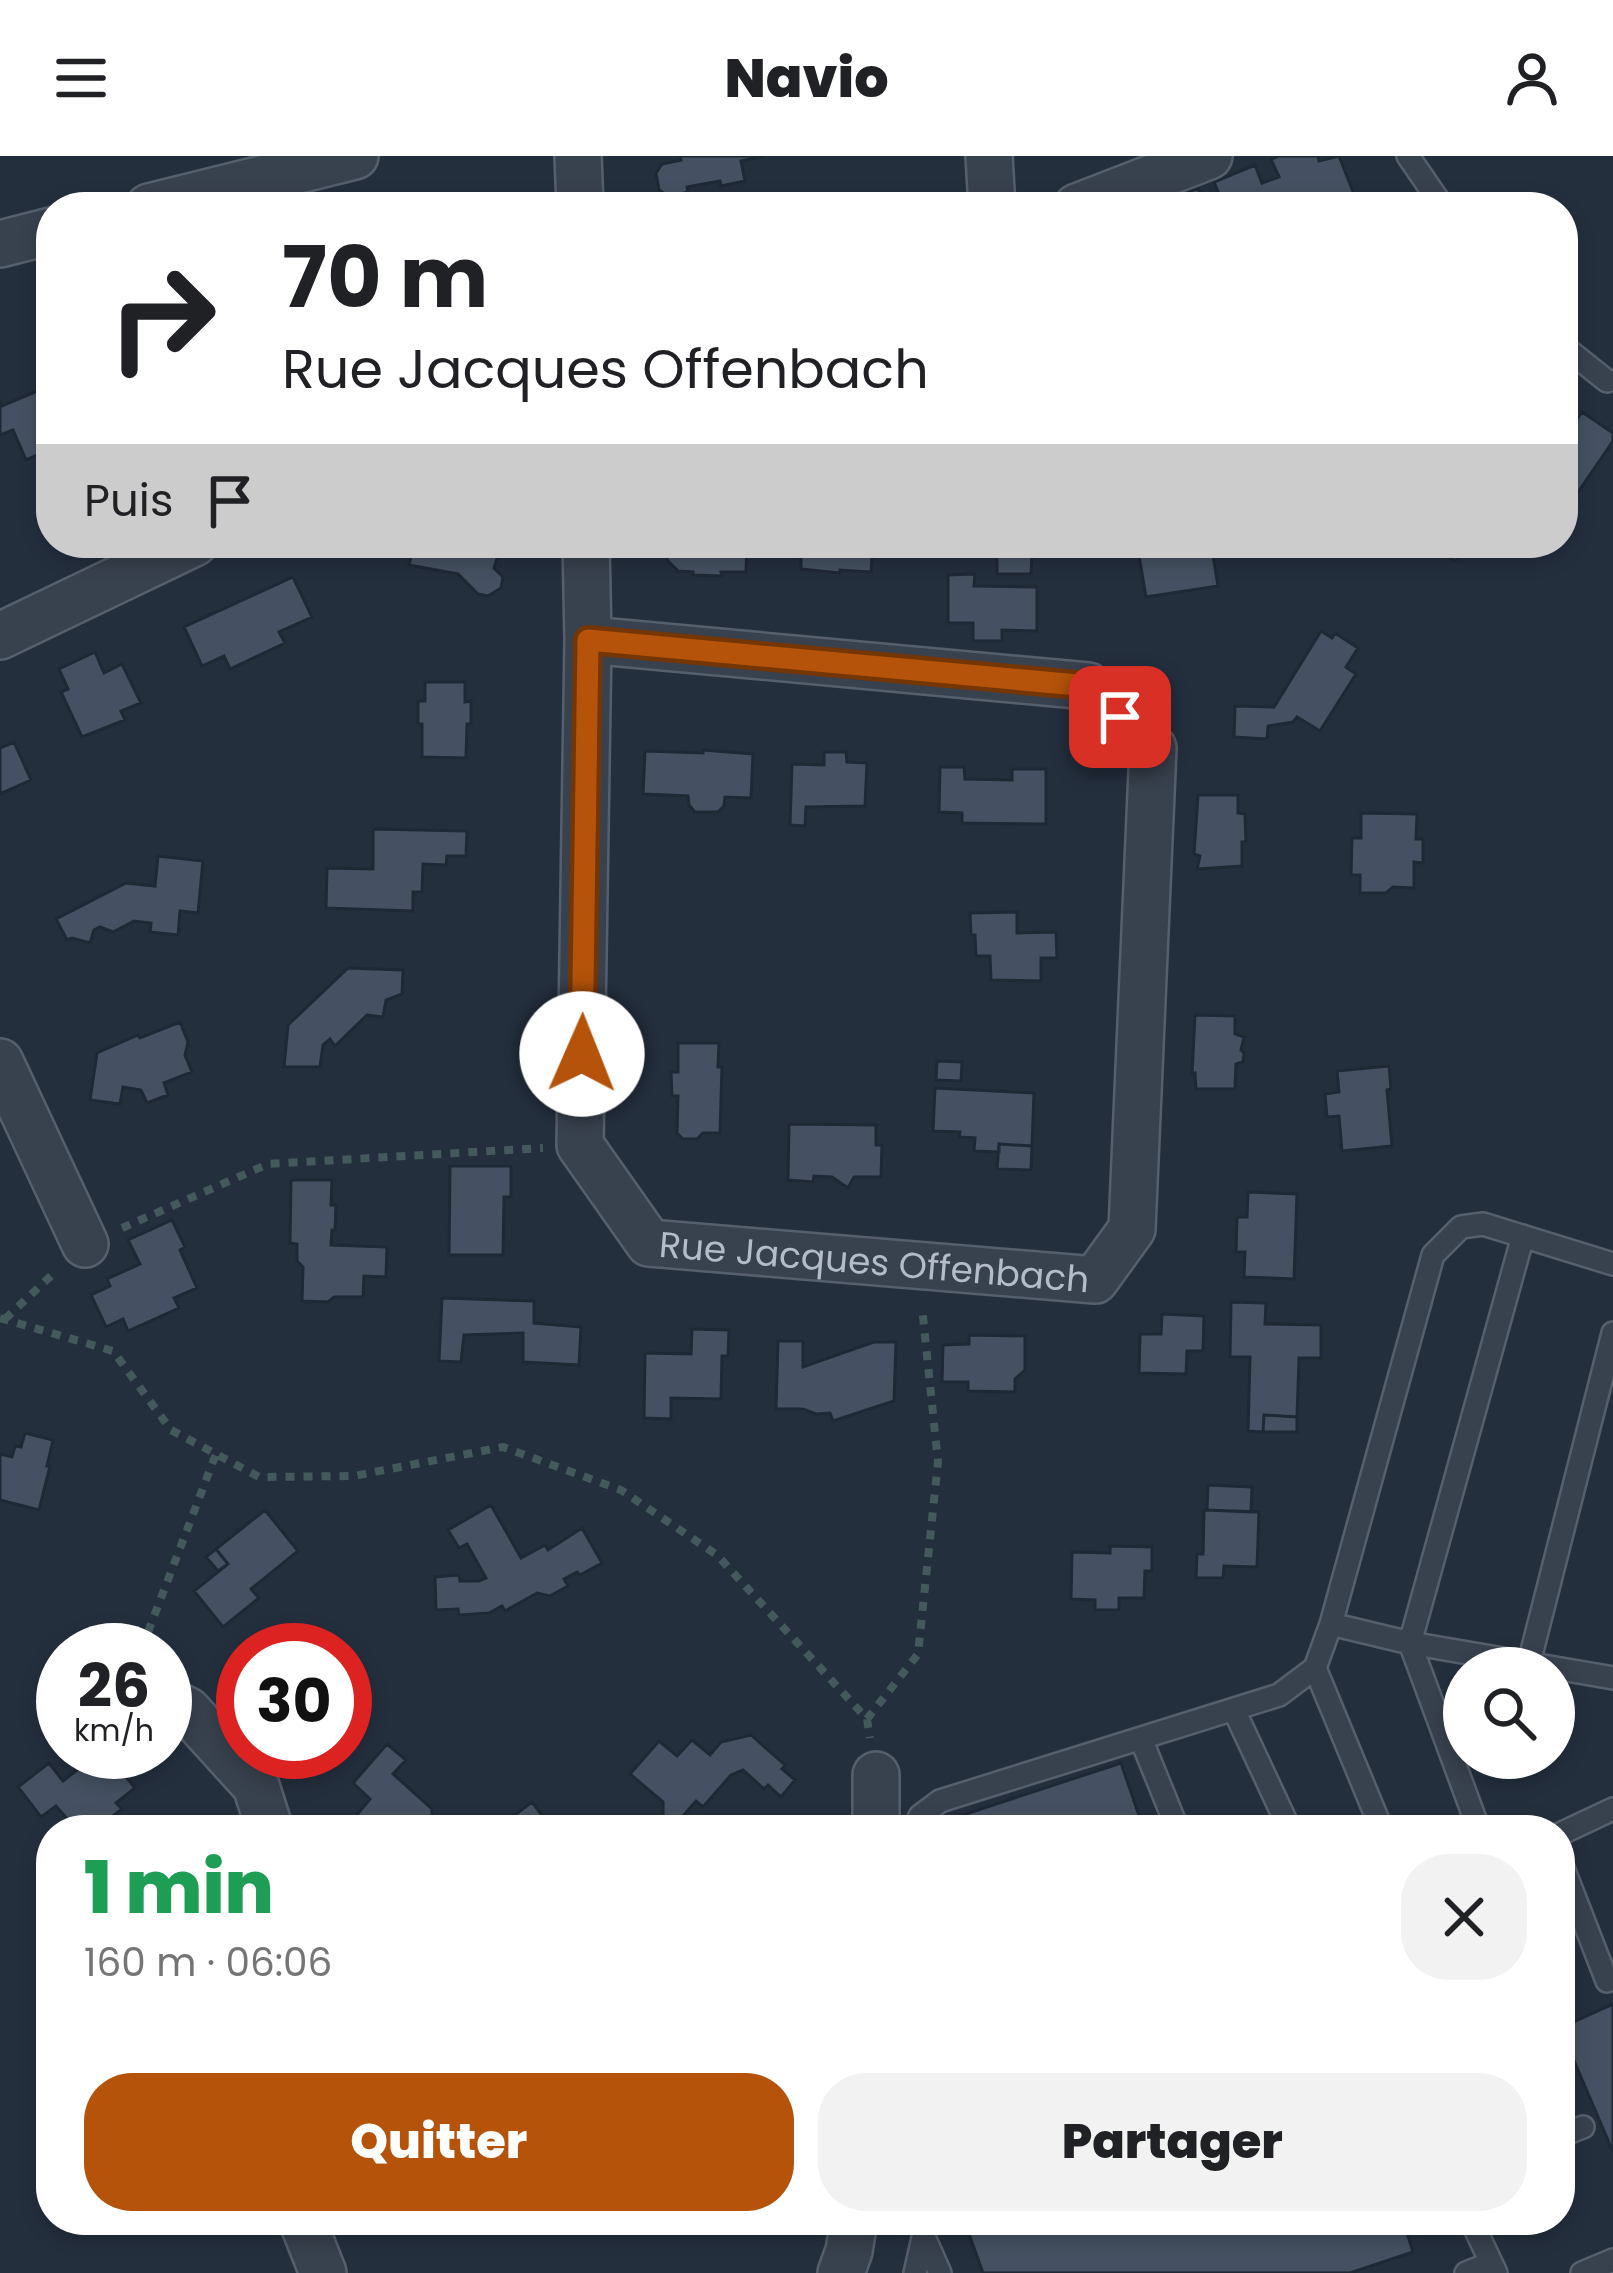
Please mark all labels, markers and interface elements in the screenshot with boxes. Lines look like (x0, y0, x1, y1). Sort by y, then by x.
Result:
text: Navio (724, 40, 889, 116)
icon: menu (48, 45, 114, 111)
icon: person (1499, 45, 1565, 111)
text: 70 m (282, 219, 488, 336)
icon: right (84, 240, 240, 396)
text: Rue Jacques Offenbach (282, 331, 929, 407)
icon: arrive (197, 468, 263, 534)
text: Puis (84, 469, 173, 532)
pin (1069, 666, 1171, 768)
icon: arrive (1087, 684, 1153, 750)
position arrow (519, 991, 645, 1117)
street label: Rue Jacques Offenbach (657, 1219, 1091, 1305)
speed limit sign: 30 (216, 1623, 372, 1779)
text: 26 (78, 1644, 150, 1728)
map controls (1443, 1647, 1575, 1779)
button: search (1443, 1647, 1575, 1779)
text: km/h (74, 1709, 154, 1752)
text: 1 min (84, 1837, 274, 1938)
button: close (1401, 1854, 1527, 1980)
text: 160 m · 06:06 (84, 1935, 332, 1990)
button: Quitter (84, 2073, 794, 2211)
button: Partager (818, 2073, 1527, 2211)

